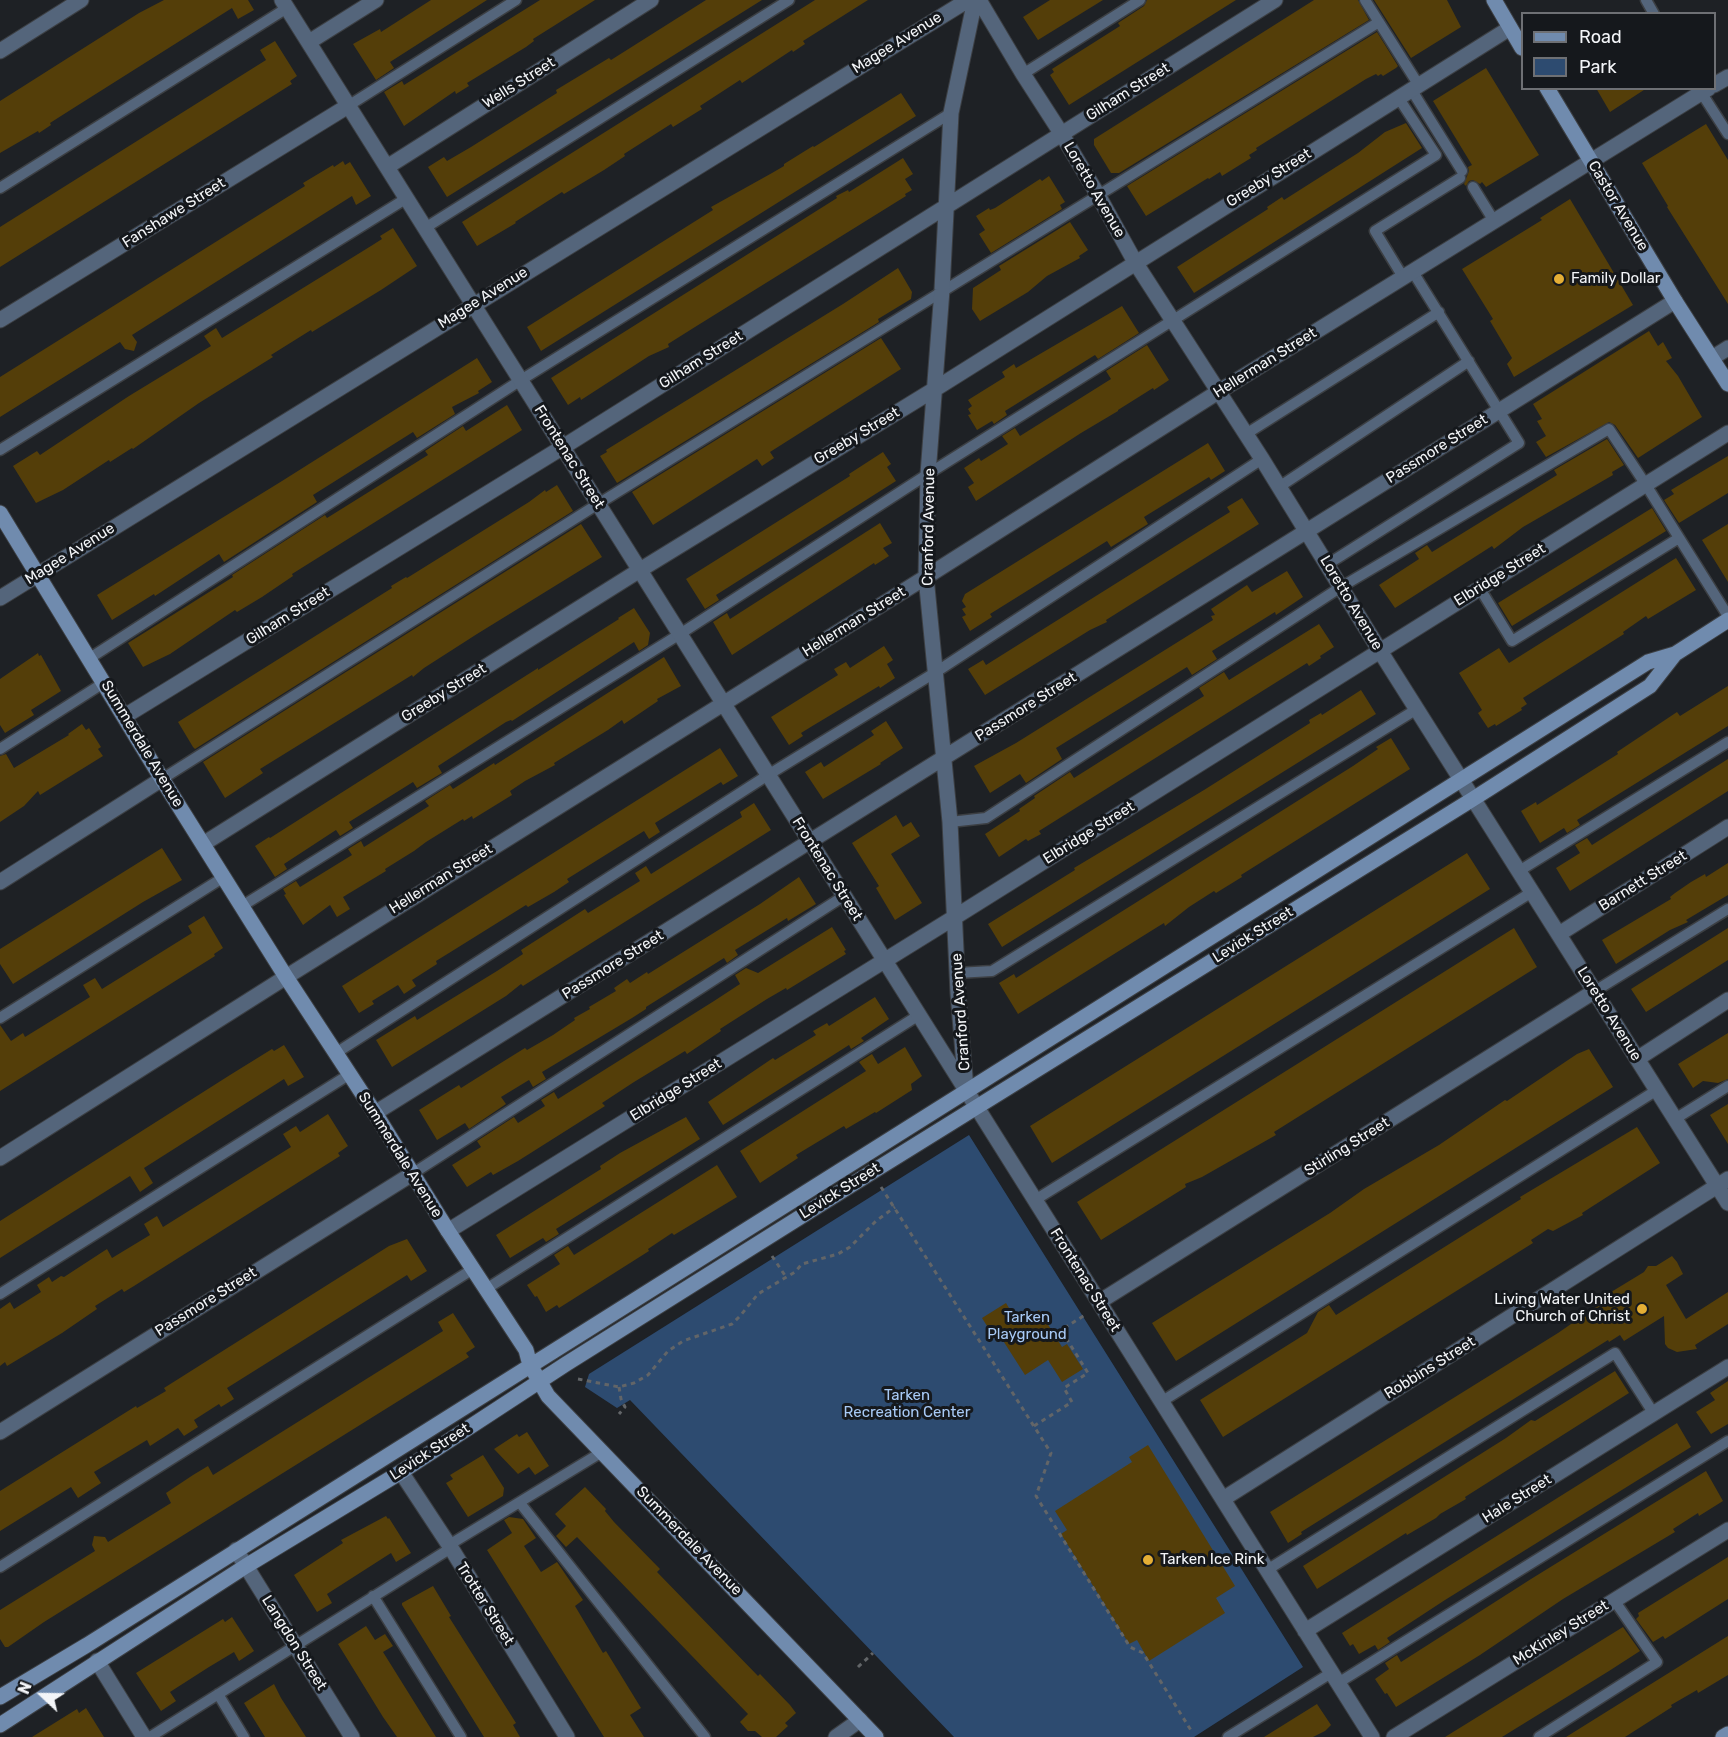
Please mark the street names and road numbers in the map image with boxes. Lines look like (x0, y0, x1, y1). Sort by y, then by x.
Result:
street label: Magee Avenue (849, 8, 945, 78)
street label: Wells Street (479, 54, 559, 112)
street label: Gilham Street (1083, 59, 1173, 125)
street label: Loretto Avenue (1059, 139, 1129, 241)
street label: Greeby Street (1223, 145, 1315, 211)
street label: Castor Avenue (1584, 158, 1652, 254)
street label: Fanshawe Street (119, 174, 229, 252)
street label: Magee Avenue (435, 263, 531, 333)
street label: Hellerman Street (1210, 324, 1320, 402)
street label: Gilham Street (656, 327, 746, 393)
street label: Frontenac Street (530, 402, 608, 512)
street label: Greeby Street (811, 403, 903, 469)
street label: Passmore Street (1383, 411, 1491, 487)
street label: Cranford Avenue (919, 468, 939, 586)
street label: Magee Avenue (22, 519, 118, 589)
street label: Elbridge Street (1451, 540, 1549, 610)
street label: Loretto Avenue (1316, 552, 1386, 654)
street label: Gilham Street (243, 583, 333, 649)
street label: Hellerman Street (799, 583, 909, 661)
street label: Greeby Street (398, 660, 490, 726)
street label: Passmore Street (972, 669, 1080, 745)
street label: Summerdale Avenue (97, 677, 187, 811)
street label: Elbridge Street (1040, 798, 1138, 868)
street label: Frontenac Street (788, 814, 866, 924)
street label: Hellerman Street (386, 840, 496, 918)
street label: Barnett Street (1596, 847, 1690, 915)
street label: Levick Street (1209, 903, 1297, 967)
street label: Passmore Street (559, 927, 667, 1003)
street label: Cranford Avenue (948, 953, 974, 1071)
street label: Loretto Avenue (1573, 964, 1645, 1064)
street label: Elbridge Street (627, 1055, 725, 1125)
street label: Summerdale Avenue (354, 1089, 446, 1221)
street label: Stirling Street (1301, 1114, 1393, 1180)
street label: Levick Street (796, 1159, 884, 1223)
street label: Frontenac Street (1046, 1225, 1124, 1335)
street label: Passmore Street (152, 1264, 260, 1340)
street label: Robbins Street (1381, 1333, 1479, 1403)
street label: Levick Street (387, 1420, 473, 1484)
street label: Hale Street (1479, 1471, 1555, 1527)
street label: Summerdale Avenue (632, 1483, 746, 1599)
street label: Trotter Street (452, 1559, 518, 1649)
street label: Langdon Street (258, 1592, 330, 1694)
street label: McKinley Street (1510, 1596, 1612, 1670)

